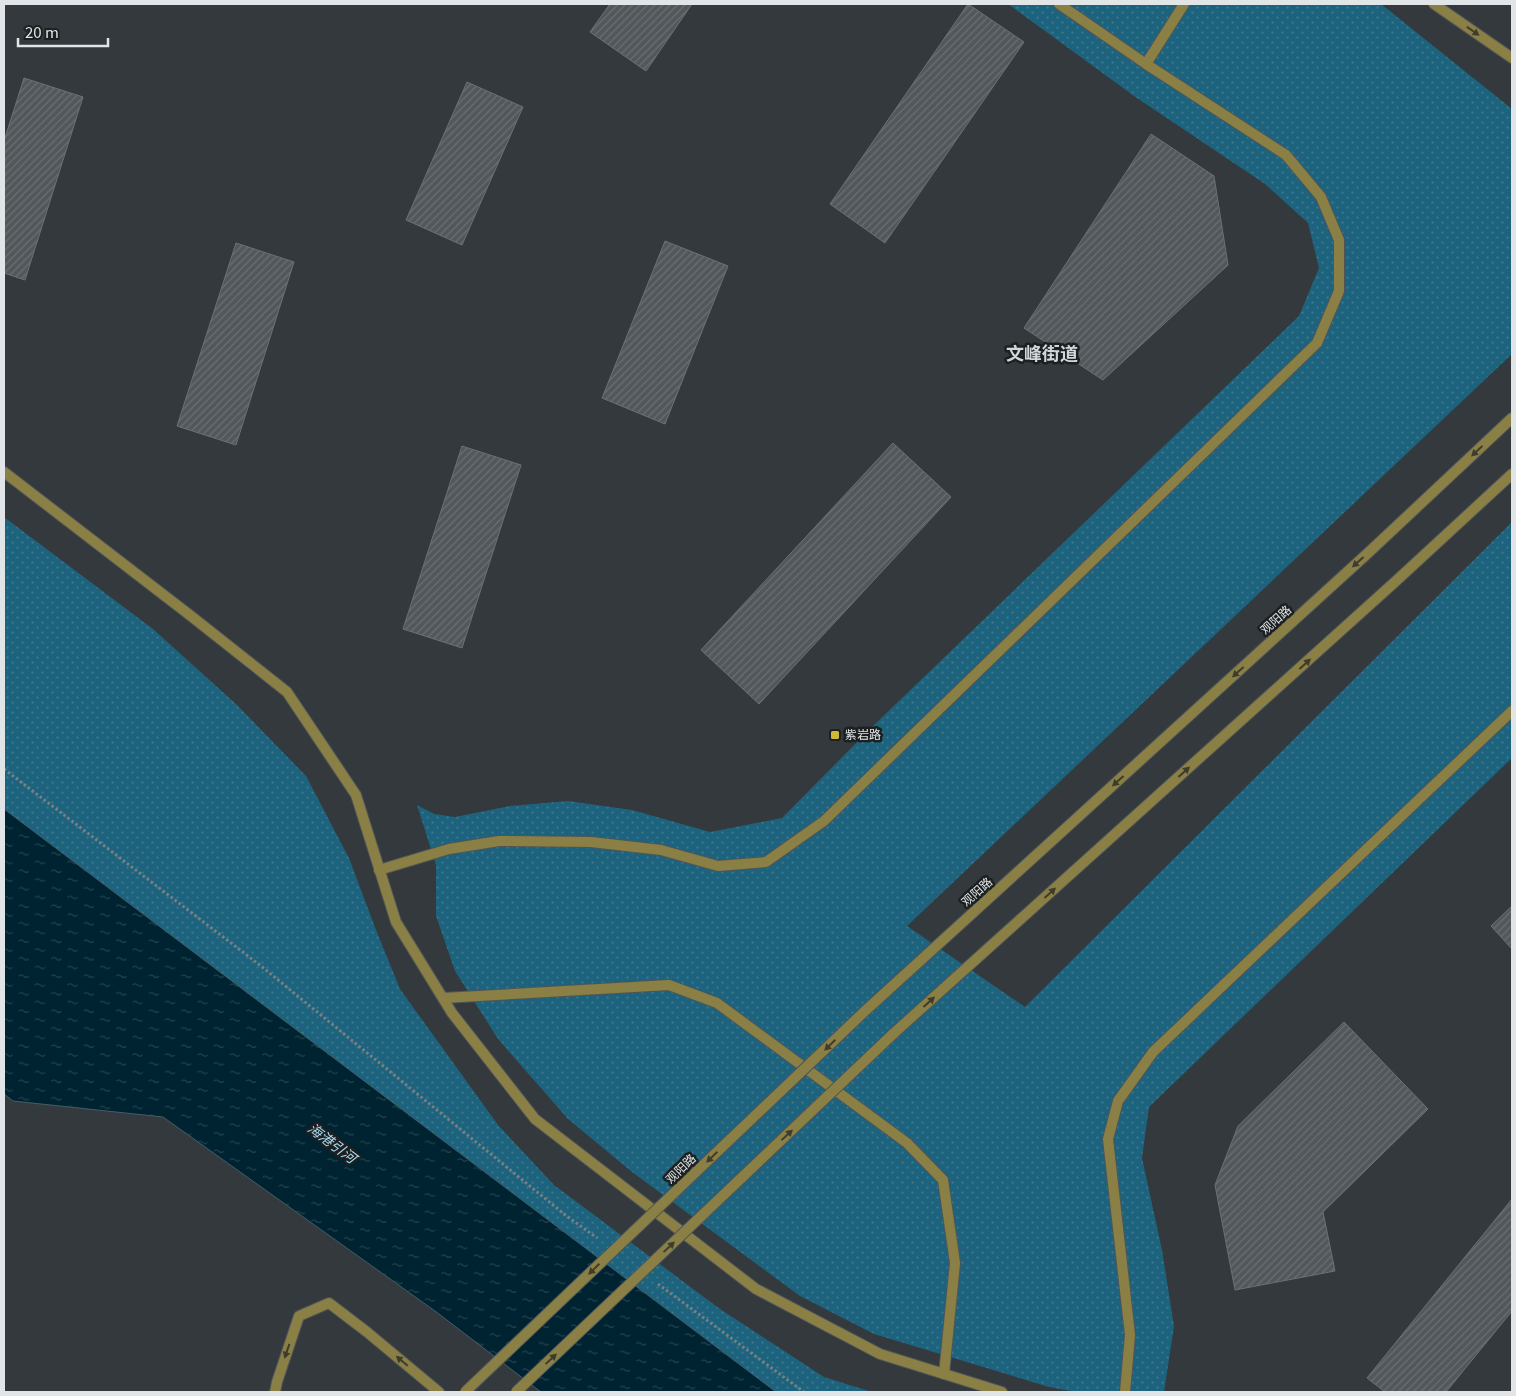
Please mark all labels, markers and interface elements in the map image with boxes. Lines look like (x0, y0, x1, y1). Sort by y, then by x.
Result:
scale bar (18, 15, 108, 47)
text: 20 m (25, 21, 59, 42)
one-way arrow (1466, 26, 1480, 36)
district label: 文峰街道 (1006, 339, 1078, 365)
one-way arrow (1470, 446, 1483, 457)
one-way arrow (1351, 557, 1364, 568)
street label: 观阳路 (1256, 601, 1294, 637)
one-way arrow (1298, 658, 1311, 669)
one-way arrow (1232, 666, 1244, 678)
place label: 紫岩路 (845, 725, 881, 742)
marker: 紫岩路 (829, 729, 841, 741)
one-way arrow (1177, 767, 1190, 778)
one-way arrow (1112, 775, 1124, 787)
street label: 观阳路 (957, 873, 995, 909)
one-way arrow (1044, 887, 1056, 899)
one-way arrow (923, 996, 935, 1008)
one-way arrow (824, 1039, 836, 1051)
water label: 海港引河 (304, 1117, 363, 1169)
one-way arrow (781, 1129, 793, 1141)
street label: 观阳路 (661, 1149, 699, 1187)
one-way arrow (706, 1151, 718, 1163)
one-way arrow (663, 1241, 675, 1253)
one-way arrow (589, 1263, 601, 1275)
one-way arrow (283, 1344, 290, 1359)
one-way arrow (545, 1353, 557, 1365)
one-way arrow (396, 1355, 408, 1367)

